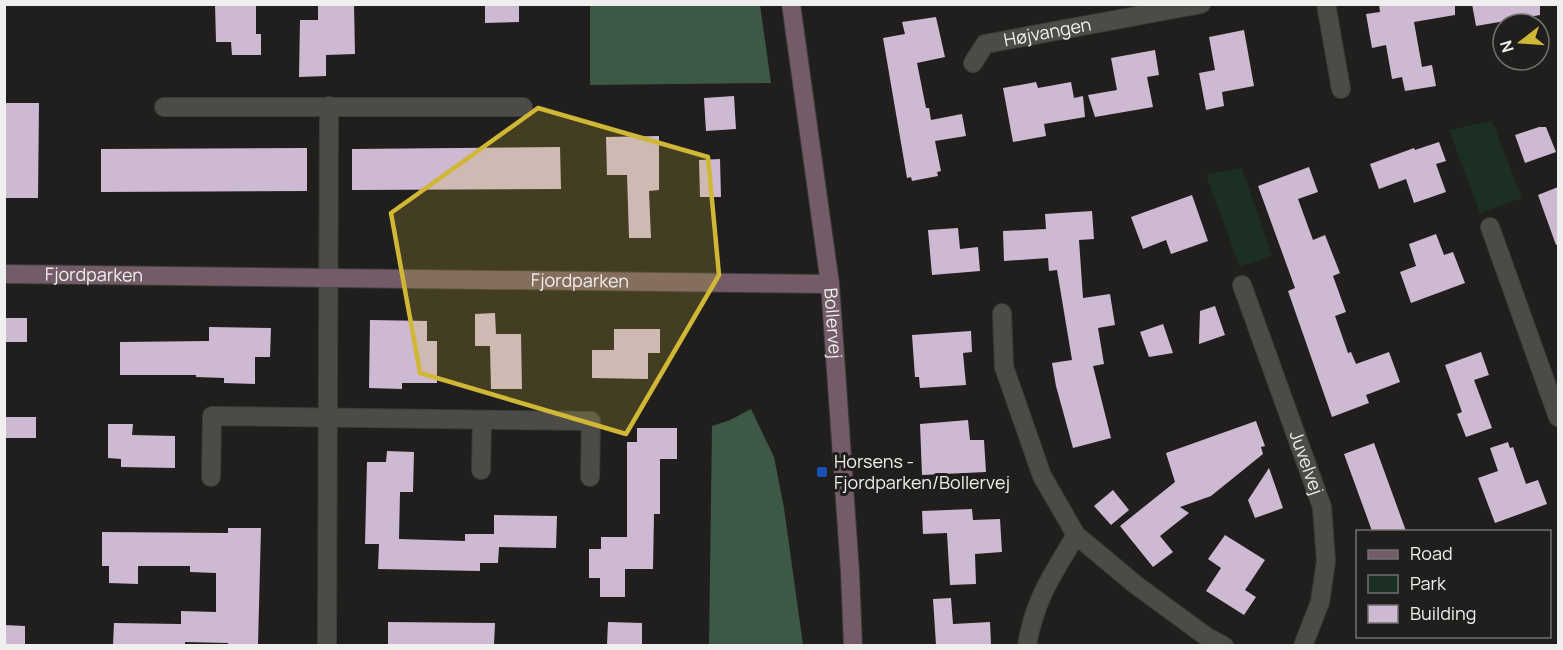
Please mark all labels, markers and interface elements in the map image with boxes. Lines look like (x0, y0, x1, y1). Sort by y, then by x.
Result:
street label: Højvangen (1002, 12, 1093, 51)
north arrow (1491, 12, 1551, 72)
text: N (1494, 38, 1519, 55)
street label: Fjordparken (45, 261, 143, 287)
street label: Fjordparken (531, 267, 629, 293)
street label: Bollervej (819, 287, 848, 359)
street label: Juvelvej (1284, 427, 1330, 498)
place label: Horsens - Fjordparken/Bollervej (834, 449, 1010, 494)
marker: Horsens - Fjordparken/Bollervej (815, 465, 829, 479)
legend (1356, 530, 1551, 638)
text: Road (1410, 541, 1453, 565)
text: Park (1410, 571, 1447, 595)
text: Building (1410, 601, 1476, 625)

